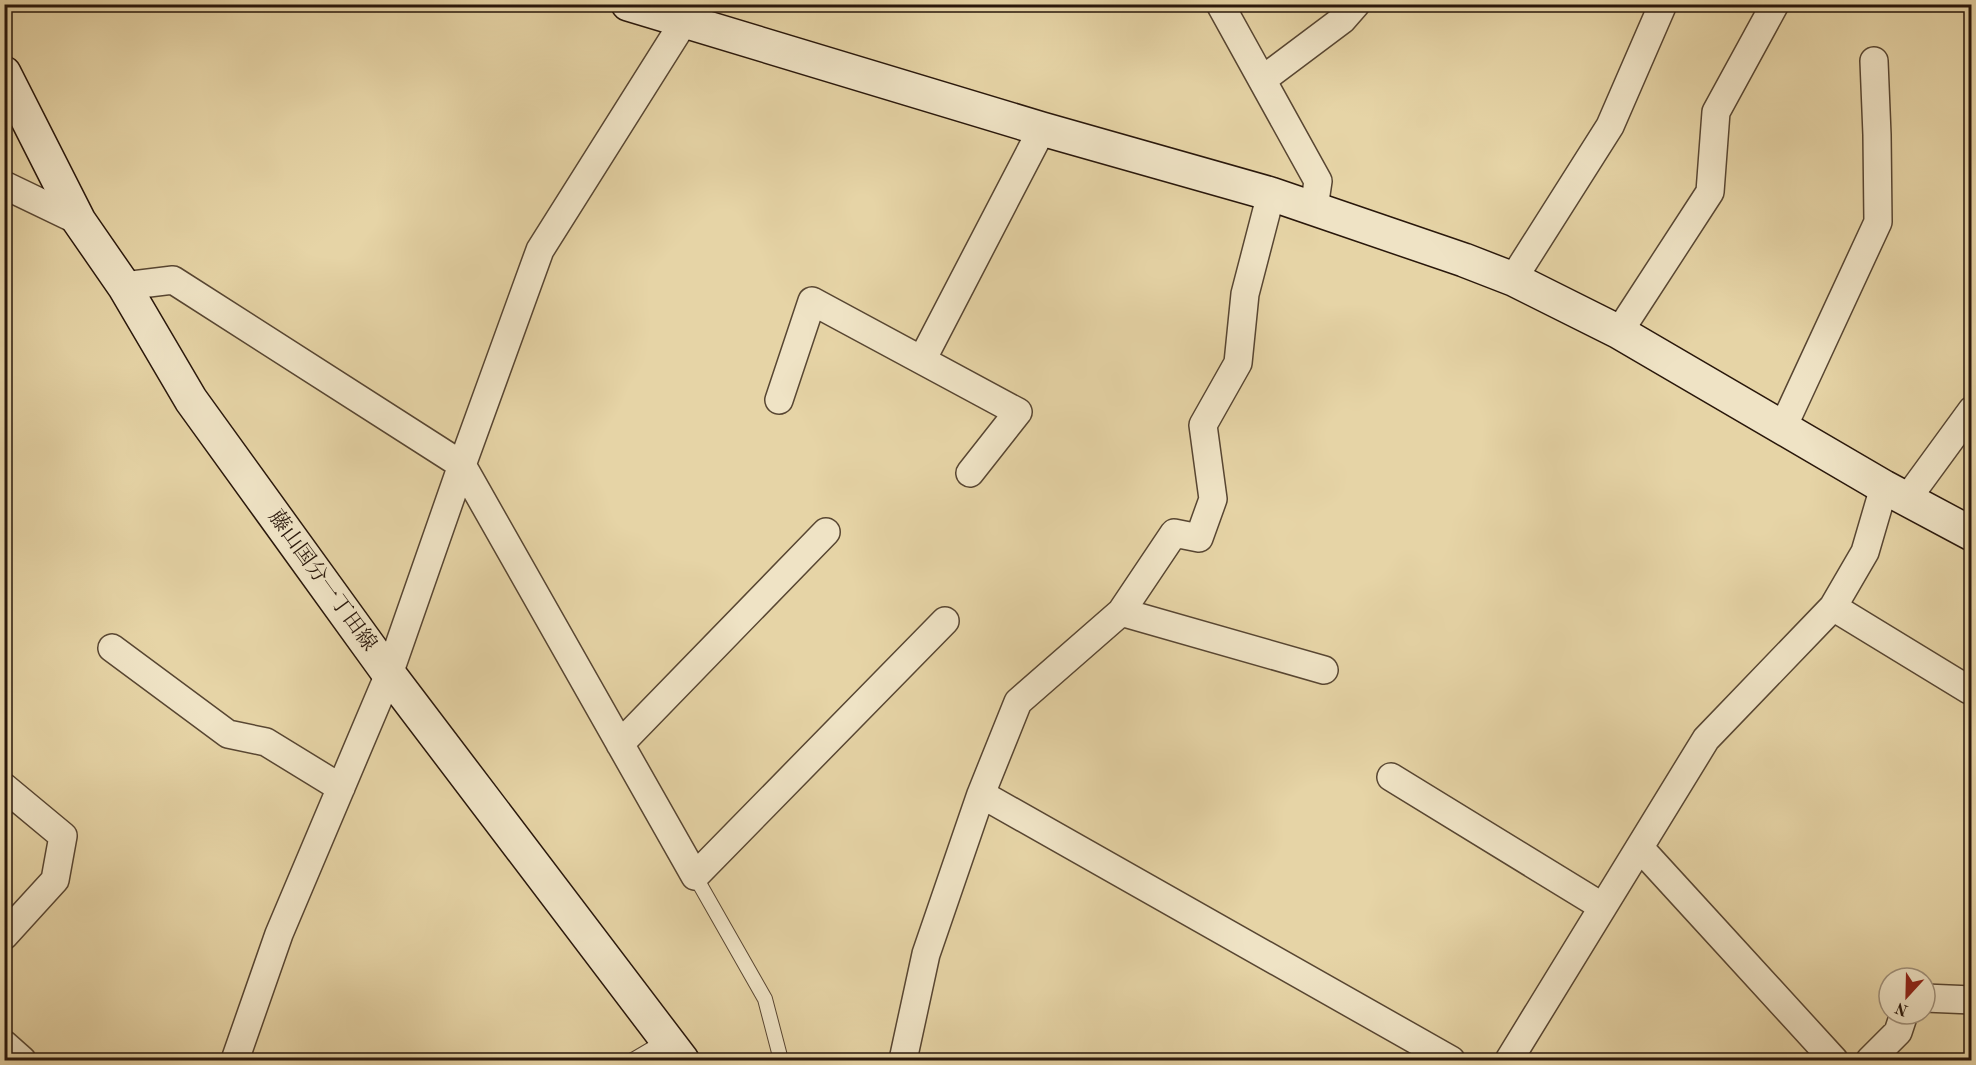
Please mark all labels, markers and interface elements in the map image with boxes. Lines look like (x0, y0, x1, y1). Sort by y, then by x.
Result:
street label: 藤山国分一丁田線 (264, 506, 381, 655)
north arrow (1877, 966, 1937, 1026)
text: N (1893, 998, 1911, 1018)

